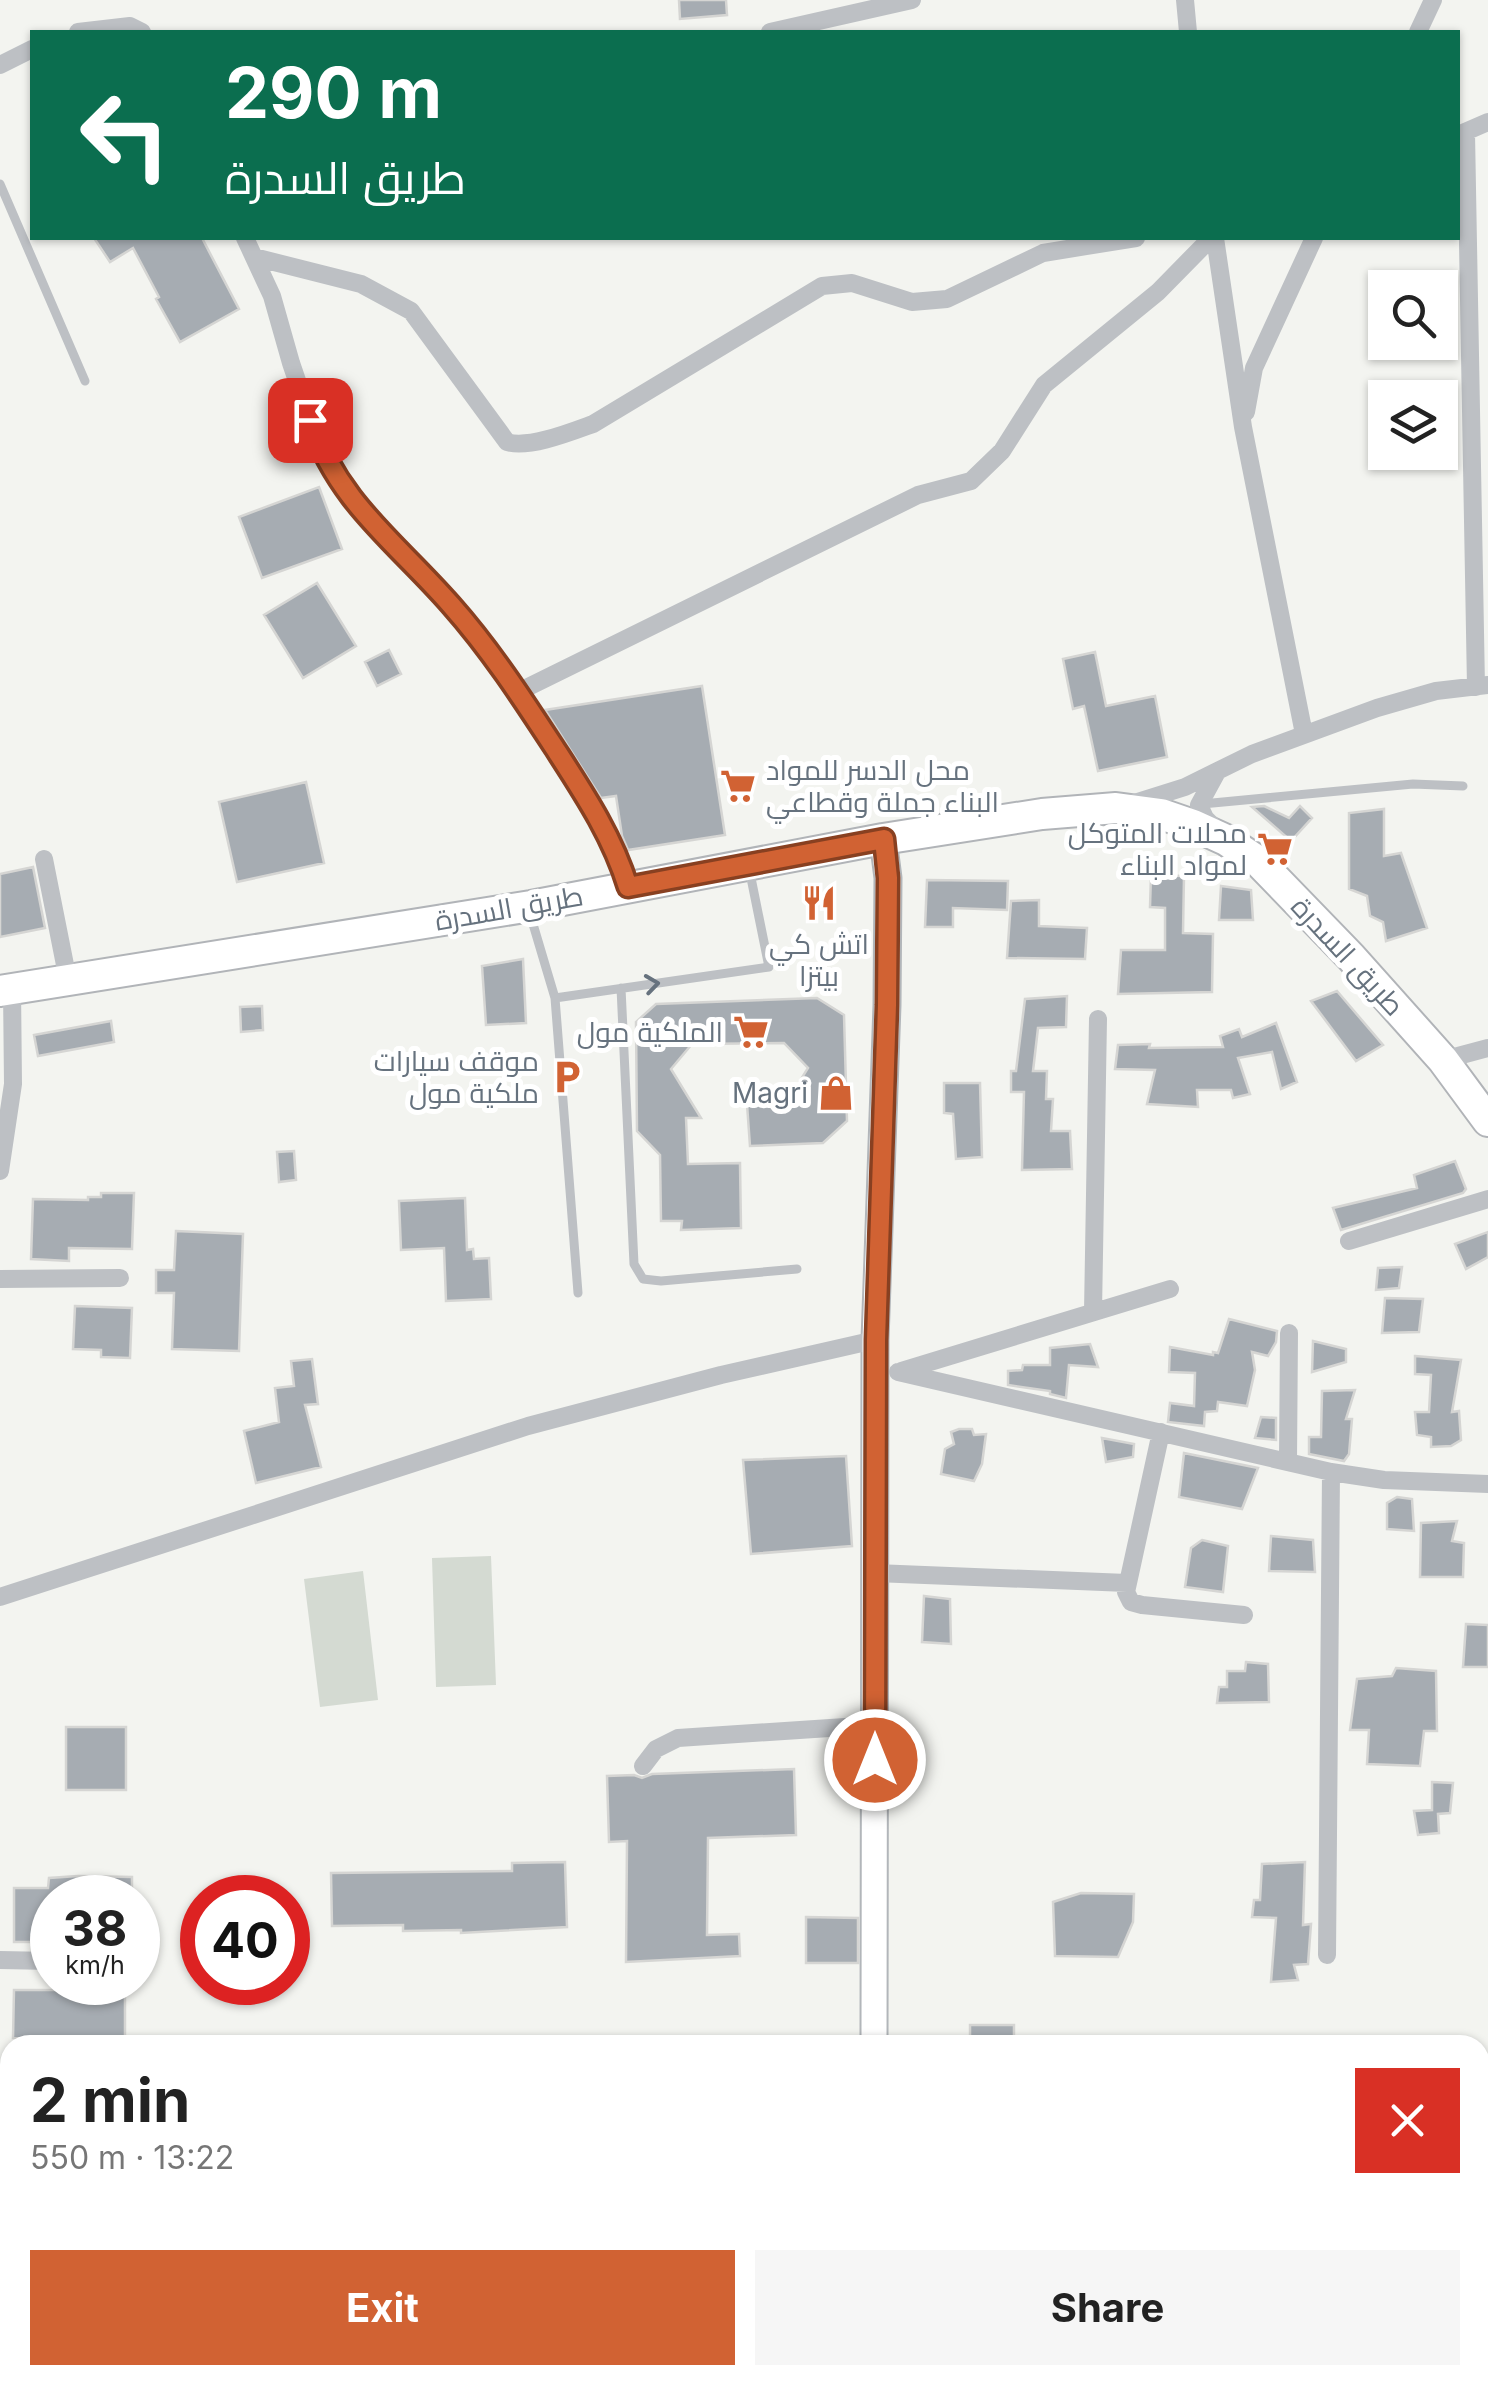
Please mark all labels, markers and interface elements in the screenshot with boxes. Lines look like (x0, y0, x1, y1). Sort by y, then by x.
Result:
text: 290 m (225, 50, 442, 135)
icon: left (60, 70, 190, 200)
text: طريق السدرة (225, 150, 466, 205)
map controls (1368, 270, 1458, 470)
button: search (1368, 270, 1458, 360)
pin (268, 378, 353, 463)
button: layers (1368, 380, 1458, 470)
icon: arrive (283, 393, 338, 448)
place label: محل الدسر للمواد البناء جملة وقطاعي (766, 753, 999, 824)
supermarket icon: محل الدسر للمواد البناء جملة وقطاعي (719, 767, 757, 805)
place label: محلات المتوكل لمواد البناء (1068, 816, 1247, 882)
supermarket icon: محلات المتوكل لمواد البناء (1256, 830, 1294, 868)
street label: طريق السدرة (432, 878, 586, 938)
restaurant icon: اتش كي بيتزا (800, 884, 838, 922)
street label: طريق السدرة (1284, 890, 1412, 1022)
place label: اتش كي بيتزا (769, 927, 869, 993)
one-way arrow (643, 974, 660, 995)
supermarket icon: الملكية مول (732, 1013, 770, 1051)
place label: الملكية مول (577, 1015, 723, 1049)
place label: موقف سيارات ملكية مول (374, 1044, 539, 1110)
parking icon: موقف سيارات ملكية مول (548, 1058, 586, 1096)
shop icon: Magri (817, 1074, 855, 1112)
place label: Magri (732, 1076, 808, 1110)
position arrow (823, 1708, 927, 1812)
speed limit sign: 40 (180, 1875, 310, 2005)
text: 38 (63, 1898, 127, 1958)
text: km/h (65, 1950, 125, 1980)
text: 2 min (30, 2064, 190, 2136)
button: close (1355, 2068, 1460, 2173)
text: 550 m · 13:22 (30, 2138, 234, 2177)
button: Exit (30, 2250, 735, 2365)
button: Share (755, 2250, 1460, 2365)

